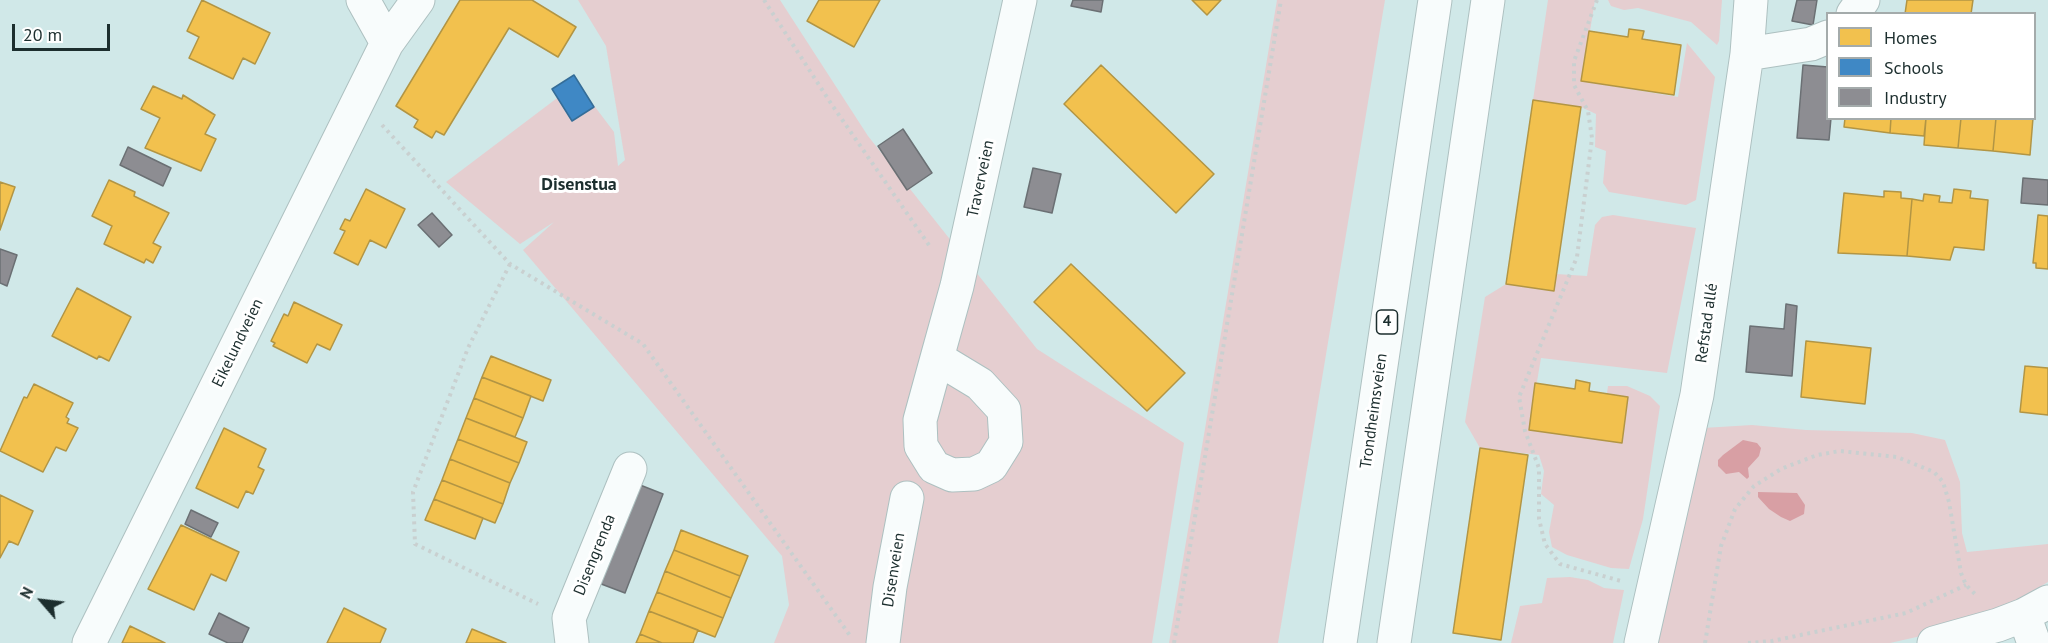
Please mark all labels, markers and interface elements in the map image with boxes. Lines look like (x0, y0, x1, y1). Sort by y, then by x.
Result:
scale bar (15, 12, 112, 50)
legend (1826, 12, 2036, 120)
text: 20 m (23, 23, 62, 46)
text: Homes (1884, 26, 1937, 49)
text: Schools (1884, 56, 1944, 79)
text: Industry (1884, 86, 1947, 109)
street label: Traverveien (963, 139, 999, 219)
district label: Disenstua (541, 174, 617, 196)
street label: Refstad allé (1692, 282, 1722, 364)
street label: Eikelundveien (208, 296, 268, 390)
road number: 4 (1376, 310, 1398, 334)
street label: Trondheimsveien (1356, 352, 1392, 470)
street label: Disengrenda (570, 512, 620, 598)
street label: Disenveien (879, 531, 909, 609)
north arrow (12, 571, 72, 631)
text: N (15, 583, 37, 602)

